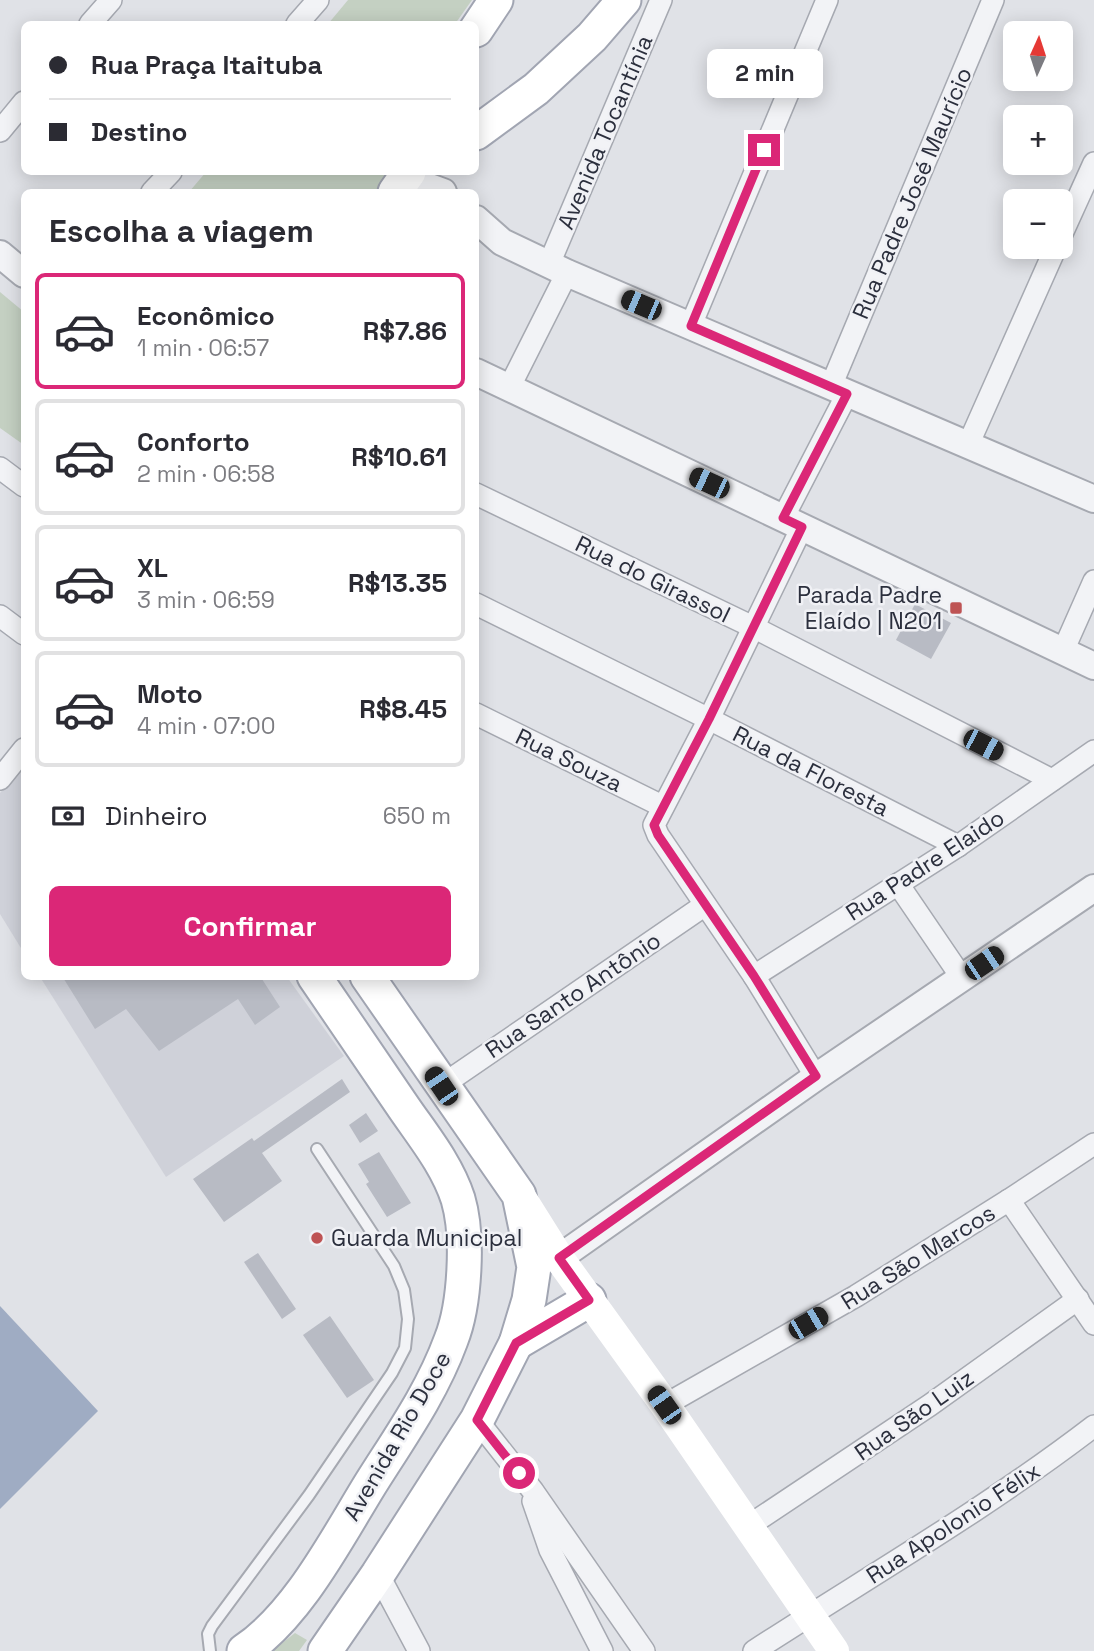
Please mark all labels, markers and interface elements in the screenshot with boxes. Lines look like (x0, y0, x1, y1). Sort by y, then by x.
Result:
north arrow (1003, 21, 1073, 91)
map controls (1003, 21, 1073, 259)
street label: Avenida Tocantínia (551, 30, 659, 234)
text: Rua Praça Itaituba (91, 48, 323, 82)
callout: 2 min (706, 48, 822, 97)
text: 2 min (735, 58, 795, 88)
street label: Rua Padre José Maurício (845, 63, 979, 323)
button: + (1003, 105, 1073, 175)
text: Destino (91, 115, 187, 149)
route end (748, 134, 780, 166)
button: − (1003, 189, 1073, 259)
text: Escolha a viagem (49, 211, 314, 251)
car (618, 287, 665, 323)
text: Econômico (137, 299, 275, 333)
icon: car (53, 300, 116, 363)
text: R$7.86 (363, 314, 447, 348)
text: 1 min · 06:57 (137, 333, 269, 363)
text: Conforto (137, 425, 250, 459)
icon: car (53, 426, 116, 489)
text: R$10.61 (351, 440, 447, 474)
text: 2 min · 06:58 (137, 459, 275, 489)
car (686, 465, 733, 501)
street label: Rua do Girassol (570, 528, 736, 630)
text: XL (137, 551, 168, 585)
icon: car (53, 552, 116, 615)
text: R$13.35 (348, 566, 447, 600)
place label: Parada Padre Elaído | N201 (797, 580, 942, 636)
text: 3 min · 06:59 (137, 585, 275, 615)
marker: Parada Padre Elaído | N201 (948, 600, 964, 616)
text: Moto (137, 677, 203, 711)
icon: car (53, 678, 116, 741)
text: R$8.45 (359, 692, 447, 726)
text: 4 min · 07:00 (137, 711, 276, 741)
street label: Rua da Floresta (728, 719, 894, 823)
street label: Rua Souza (511, 721, 627, 799)
car (960, 726, 1007, 764)
icon: cash (49, 797, 87, 835)
text: Dinheiro (105, 799, 208, 833)
text: 650 m (383, 801, 451, 831)
street label: Rua Padre Elaido (840, 803, 1010, 927)
button: Confirmar (49, 886, 451, 966)
street label: Rua Santo Antônio (479, 925, 667, 1065)
car (961, 943, 1008, 983)
car (421, 1063, 462, 1109)
street label: Rua São Marcos (835, 1198, 1001, 1316)
place label: Guarda Municipal (331, 1223, 522, 1253)
marker: Guarda Municipal (309, 1230, 325, 1246)
car (785, 1303, 832, 1343)
street label: Avenida Rio Doce (336, 1346, 458, 1526)
street label: Rua São Luiz (848, 1363, 980, 1467)
car (644, 1382, 685, 1428)
street label: Rua Apolonio Félix (860, 1456, 1046, 1590)
route start (503, 1457, 535, 1489)

